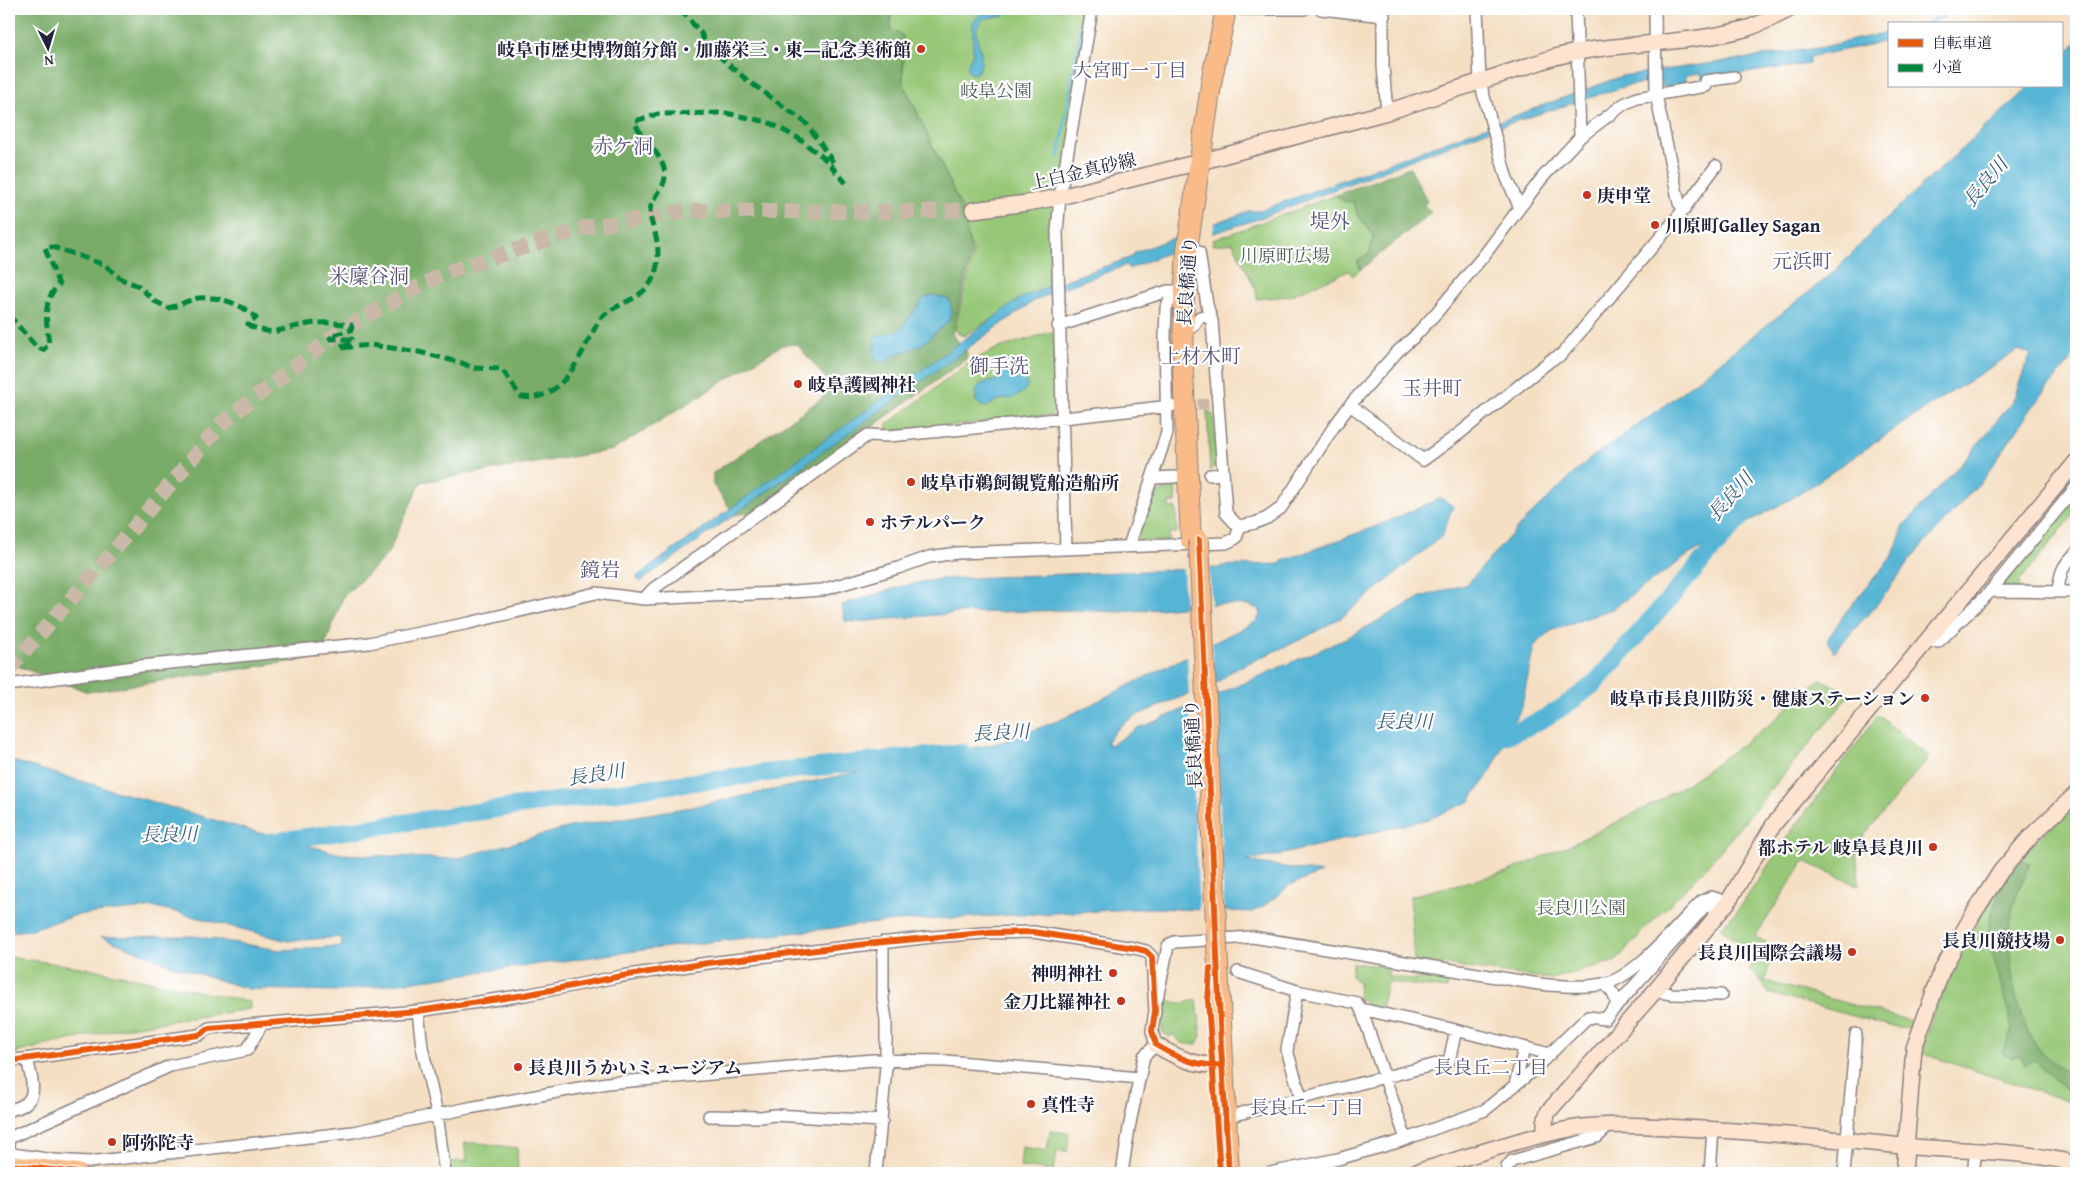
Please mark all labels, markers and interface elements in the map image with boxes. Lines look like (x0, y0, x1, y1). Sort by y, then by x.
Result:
north arrow (22, 22, 72, 72)
legend (1888, 22, 2062, 88)
text: 自転車道 (1932, 32, 1992, 53)
place label: 岐阜市歴史博物館分館・加藤栄三・東―記念美術館 (497, 36, 911, 63)
marker: 岐阜市歴史博物館分館・加藤栄三・東―記念美術館 (915, 43, 927, 55)
text: N (43, 51, 55, 71)
district label: 大宮町一丁目 (1073, 56, 1187, 84)
text: 小道 (1932, 56, 1962, 77)
park label: 岐阜公園 (960, 77, 1032, 104)
district label: 赤ケ洞 (593, 131, 653, 160)
street label: 上白金真砂線 (1027, 146, 1139, 196)
water label: 長良川 (1956, 150, 2015, 213)
place label: 庚申堂 (1597, 182, 1651, 209)
marker: 庚申堂 (1581, 189, 1593, 201)
district label: 堤外 (1310, 206, 1350, 235)
place label: 川原町Galley Sagan (1665, 212, 1821, 239)
marker: 川原町Galley Sagan (1649, 219, 1661, 231)
street label: 長良橋通り (1170, 235, 1204, 327)
park label: 川原町広場 (1240, 242, 1330, 269)
district label: 元浜町 (1772, 246, 1832, 275)
district label: 米廩谷洞 (329, 261, 409, 290)
district label: 上材木町 (1161, 341, 1241, 370)
district label: 御手洗 (969, 351, 1029, 380)
place label: 岐阜護國神社 (808, 371, 916, 398)
district label: 玉井町 (1402, 373, 1462, 402)
marker: 岐阜護國神社 (792, 378, 804, 390)
water label: 長良川 (1701, 464, 1761, 527)
place label: 岐阜市鵜飼観覧船造船所 (921, 469, 1119, 496)
marker: 岐阜市鵜飼観覧船造船所 (905, 476, 917, 488)
place label: ホテルパーク (880, 509, 986, 536)
marker: ホテルパーク (864, 516, 876, 528)
district label: 鏡岩 (580, 555, 620, 584)
place label: 岐阜市長良川防災・健康ステーション (1610, 685, 1915, 712)
marker: 岐阜市長良川防災・健康ステーション (1919, 692, 1931, 704)
street label: 長良橋通り (1177, 698, 1209, 790)
water label: 長良川 (1375, 707, 1434, 735)
water label: 長良川 (972, 716, 1032, 747)
water label: 長良川 (566, 756, 628, 792)
water label: 長良川 (140, 819, 200, 848)
place label: 都ホテル 岐阜長良川 (1758, 834, 1923, 861)
marker: 都ホテル 岐阜長良川 (1927, 841, 1939, 853)
park label: 長良川公園 (1536, 894, 1626, 921)
place label: 長良川競技場 (1942, 927, 2050, 954)
marker: 長良川競技場 (2054, 934, 2066, 946)
place label: 長良川国際会議場 (1698, 939, 1842, 966)
marker: 長良川国際会議場 (1846, 946, 1858, 958)
place label: 神明神社 (1031, 960, 1103, 987)
marker: 神明神社 (1107, 967, 1119, 979)
place label: 金刀比羅神社 (1003, 988, 1111, 1015)
marker: 金刀比羅神社 (1115, 995, 1127, 1007)
district label: 長良丘二丁目 (1434, 1053, 1548, 1081)
place label: 長良川うかいミュージアム (528, 1054, 742, 1081)
marker: 長良川うかいミュージアム (512, 1061, 524, 1073)
place label: 真性寺 (1041, 1091, 1095, 1118)
district label: 長良丘一丁目 (1250, 1093, 1364, 1121)
marker: 真性寺 (1025, 1098, 1037, 1110)
place label: 阿弥陀寺 (122, 1129, 194, 1156)
marker: 阿弥陀寺 (106, 1136, 118, 1148)

